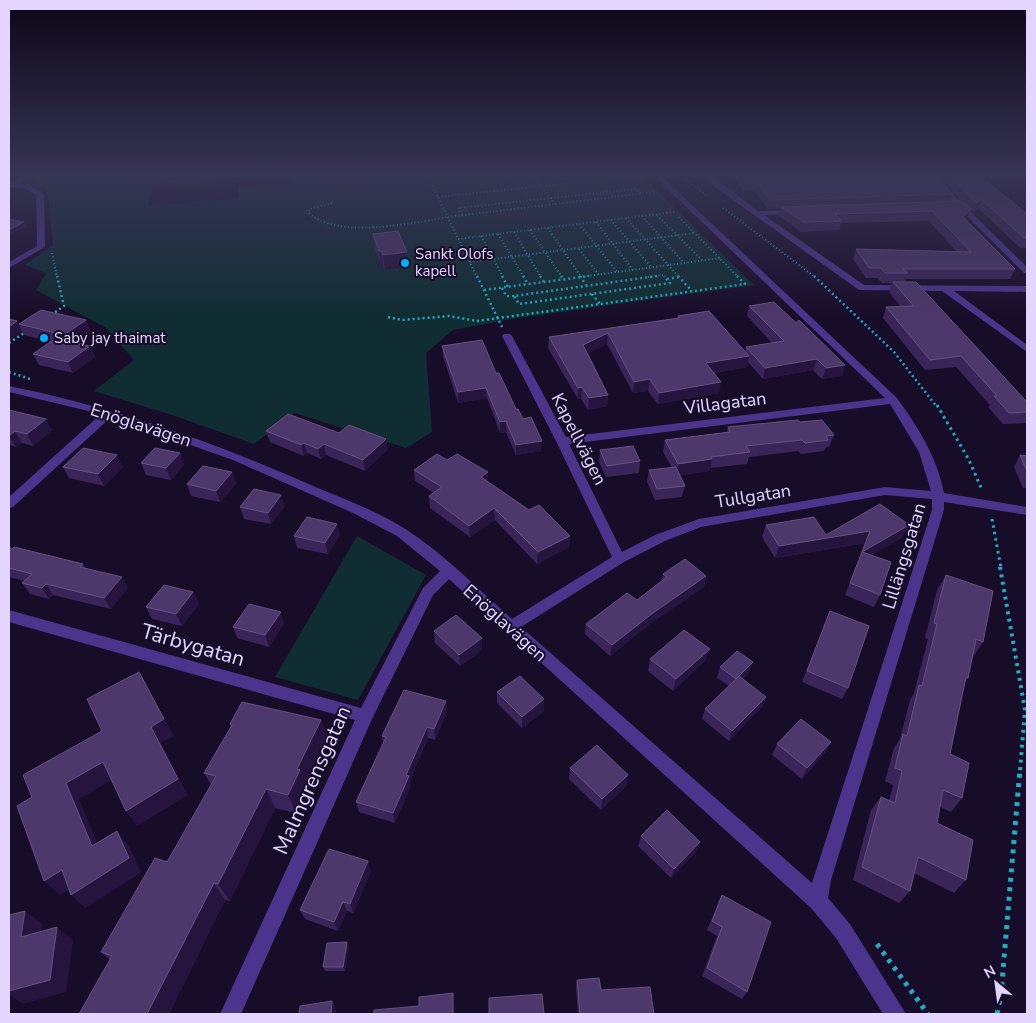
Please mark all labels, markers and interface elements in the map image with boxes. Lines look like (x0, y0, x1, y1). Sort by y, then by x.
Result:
place label: Sankt Olofs kapell (415, 244, 493, 281)
marker: Sankt Olofs kapell (399, 257, 411, 269)
place label: Saby jay thaimat (54, 328, 166, 348)
marker: Saby jay thaimat (38, 332, 50, 344)
street label: Villagatan (681, 386, 768, 420)
street label: Kapellvägen (546, 389, 612, 489)
street label: Enöglavägen (87, 397, 195, 453)
street label: Tullgatan (713, 478, 793, 514)
street label: Lillängsgatan (876, 500, 932, 612)
street label: Enöglavägen (458, 579, 552, 667)
street label: Tärbygatan (138, 617, 248, 673)
street label: Malmgrensgatan (267, 701, 357, 859)
north arrow (971, 958, 1021, 1008)
text: N (981, 961, 999, 983)

